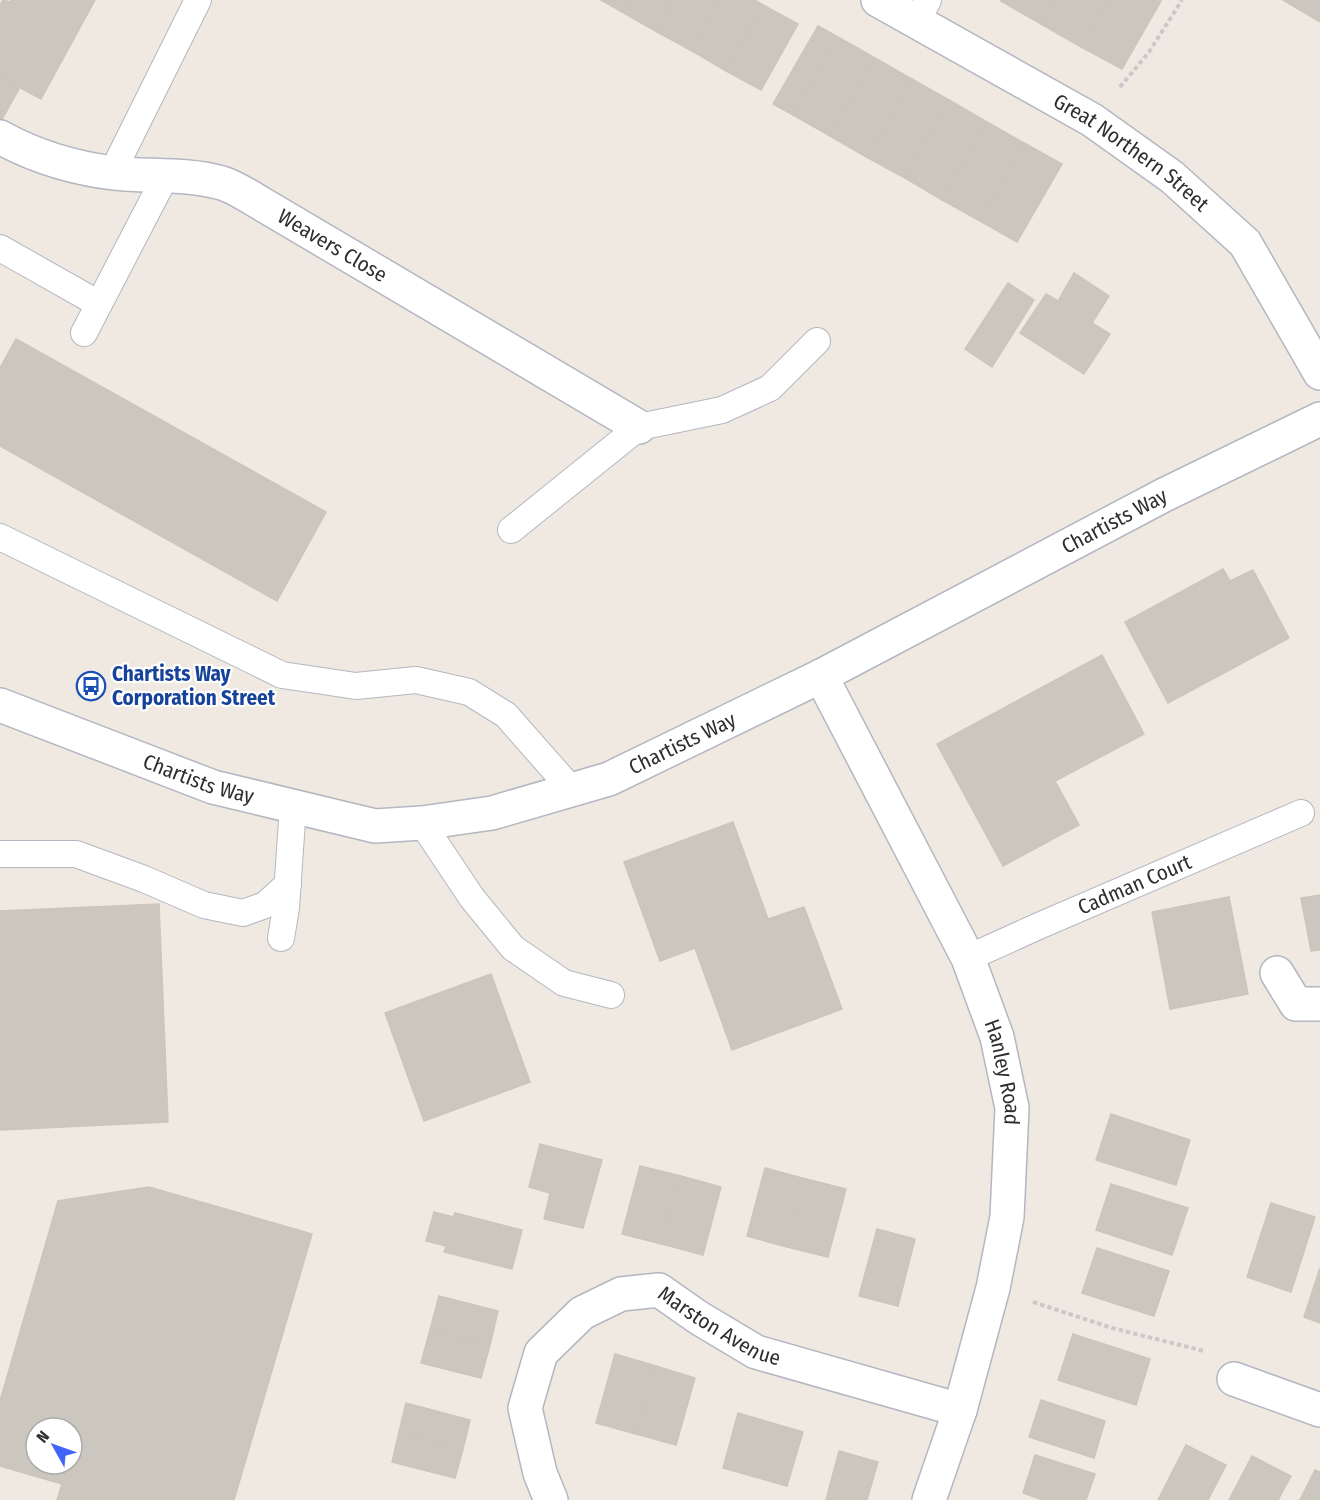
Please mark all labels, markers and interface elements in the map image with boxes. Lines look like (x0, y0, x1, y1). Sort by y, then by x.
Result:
street label: Great Northern Street (1049, 88, 1214, 217)
street label: Weavers Close (273, 203, 392, 288)
street label: Chartists Way (1057, 482, 1172, 560)
place label: Chartists Way Corporation Street (112, 661, 276, 711)
bus stop icon: Chartists Way Corporation Street (75, 670, 107, 702)
street label: Chartists Way (625, 706, 741, 780)
street label: Chartists Way (139, 748, 257, 810)
street label: Cadman Court (1074, 849, 1195, 921)
street label: Hanley Road (979, 1016, 1025, 1126)
street label: Marston Avenue (653, 1280, 783, 1371)
north arrow (24, 1416, 84, 1476)
text: N (33, 1427, 53, 1446)

